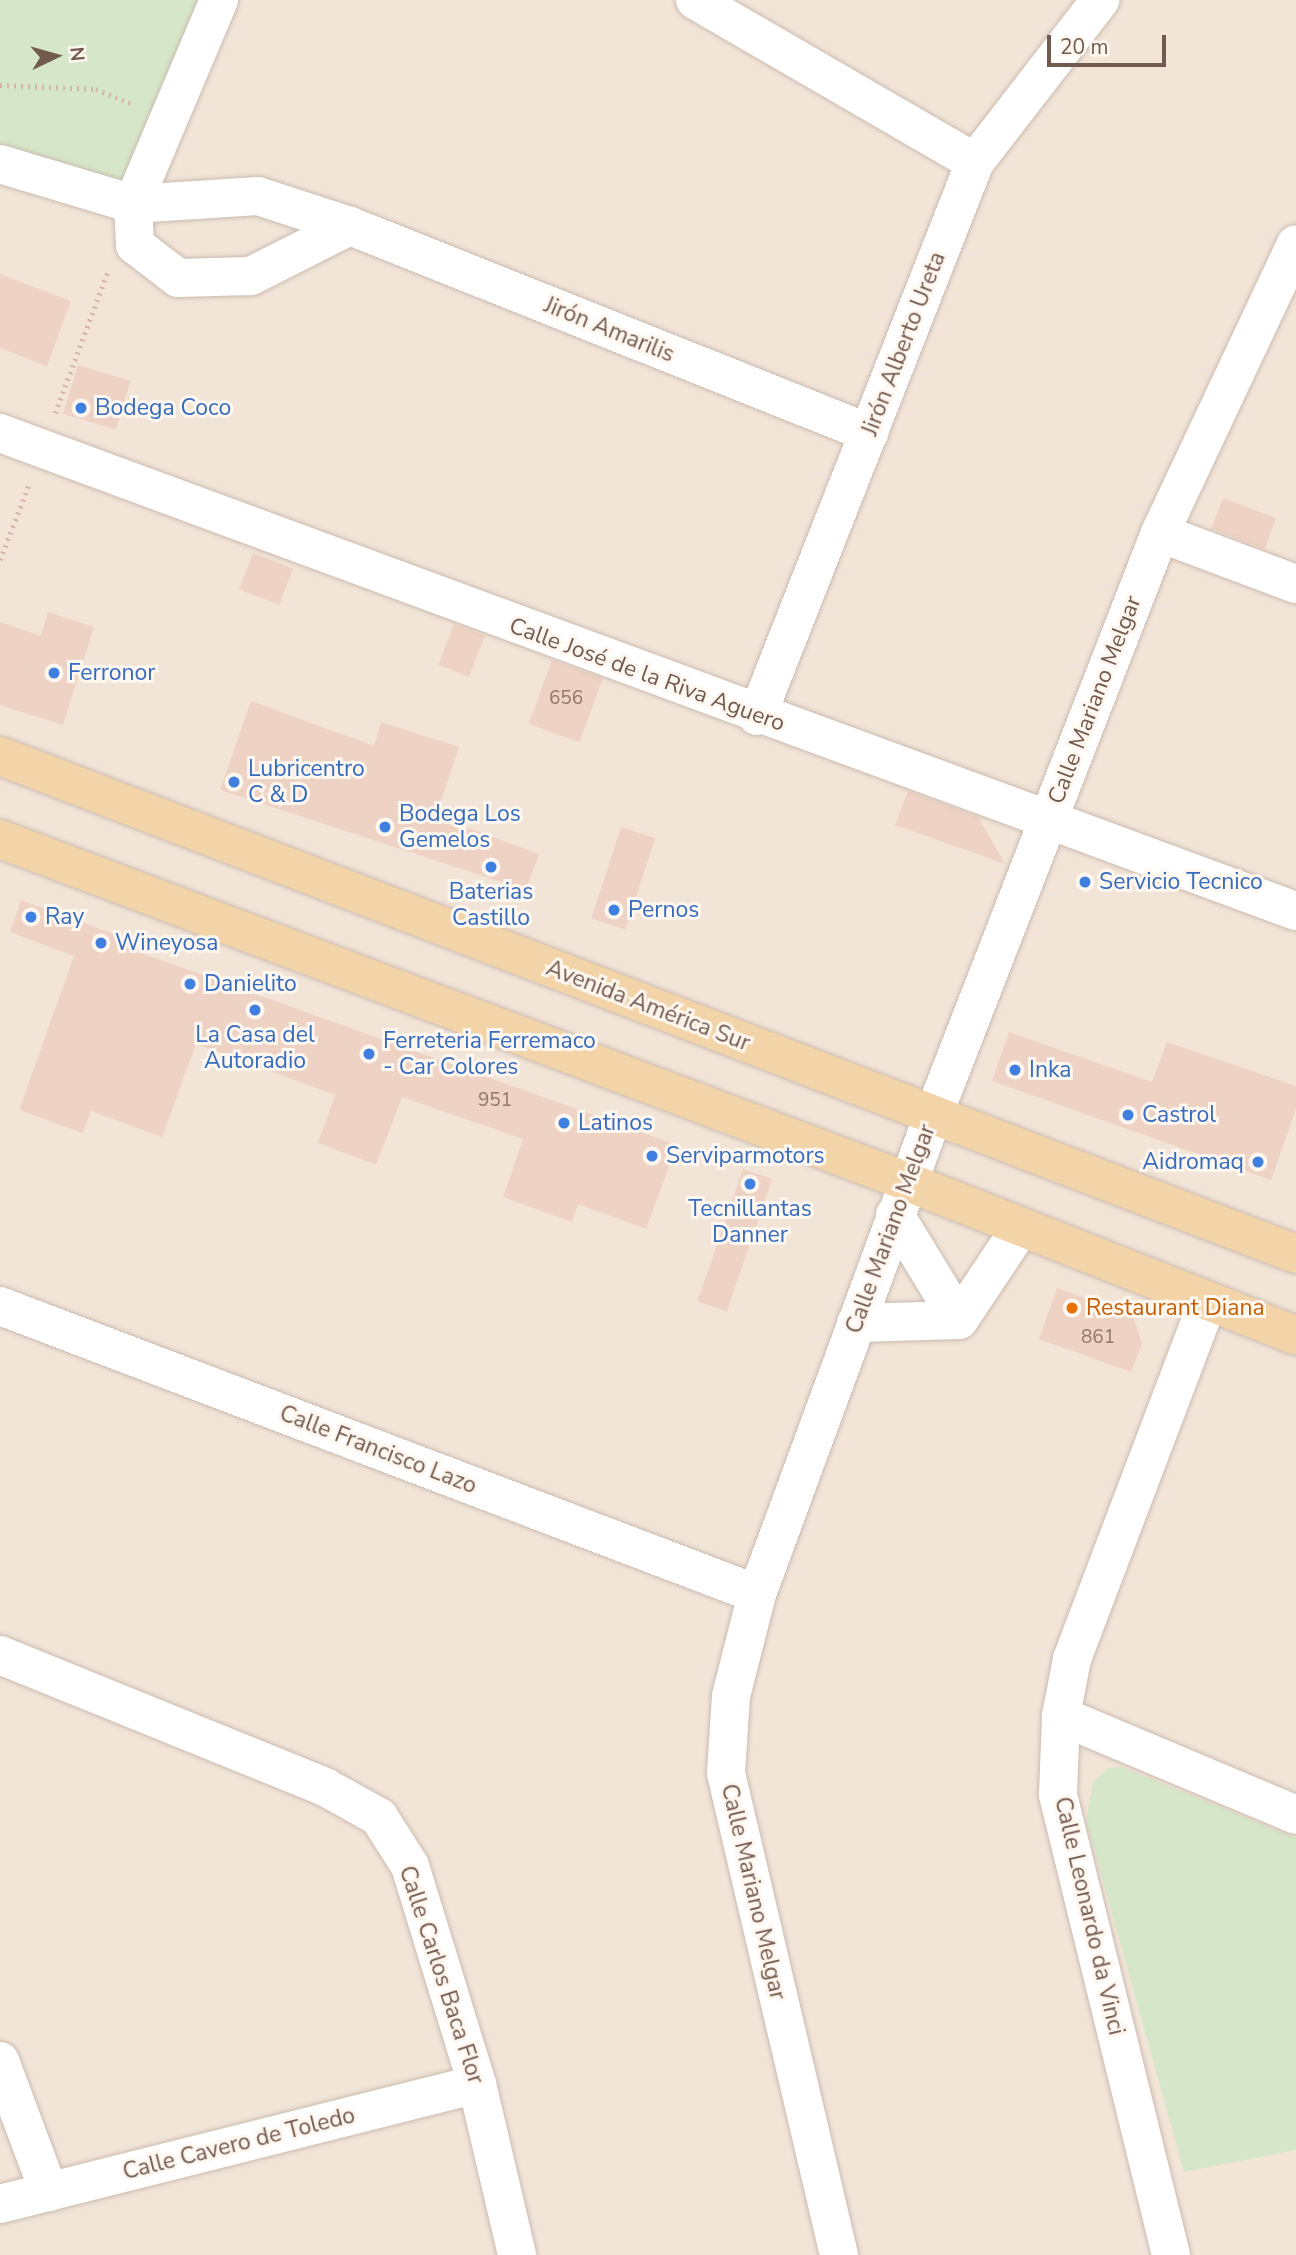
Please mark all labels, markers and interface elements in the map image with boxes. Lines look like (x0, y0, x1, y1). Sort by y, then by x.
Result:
north arrow (21, 21, 91, 91)
scale bar (1051, 21, 1170, 65)
text: 20 m (1060, 33, 1109, 61)
text: N (63, 46, 90, 62)
street label: Jirón Alberto Ureta (856, 248, 952, 440)
street label: Jirón Amarilis (540, 291, 678, 369)
place label: Bodega Coco (95, 394, 231, 422)
marker: Bodega Coco (73, 400, 89, 416)
street label: Calle Mariano Melgar (1043, 592, 1147, 808)
street label: Calle José de la Riva Aguero (505, 612, 789, 738)
place label: Ferronor (68, 659, 156, 687)
marker: Ferronor (46, 665, 62, 681)
house number: 656 (549, 688, 583, 710)
place label: Lubricentro C & D (248, 755, 365, 809)
marker: Lubricentro C & D (226, 774, 242, 790)
place label: Bodega Los Gemelos (399, 800, 521, 854)
marker: Bodega Los Gemelos (377, 819, 393, 835)
marker: Baterias Castillo (483, 859, 499, 875)
place label: Servicio Tecnico (1099, 868, 1263, 896)
marker: Servicio Tecnico (1077, 874, 1093, 890)
place label: Baterias Castillo (449, 878, 533, 932)
place label: Pernos (628, 896, 699, 924)
marker: Pernos (606, 902, 622, 918)
place label: Ray (45, 903, 84, 931)
marker: Ray (23, 909, 39, 925)
place label: Wineyosa (115, 929, 219, 957)
marker: Wineyosa (93, 935, 109, 951)
street label: Avenida América Sur (542, 954, 754, 1058)
place label: Danielito (204, 970, 297, 998)
marker: Danielito (182, 976, 198, 992)
marker: La Casa del Autoradio (247, 1002, 263, 1018)
place label: La Casa del Autoradio (195, 1021, 315, 1075)
place label: Ferreteria Ferremaco - Car Colores (383, 1027, 596, 1081)
marker: Ferreteria Ferremaco - Car Colores (361, 1046, 377, 1062)
place label: Inka (1029, 1056, 1072, 1084)
marker: Inka (1007, 1062, 1023, 1078)
house number: 951 (478, 1090, 512, 1112)
place label: Castrol (1142, 1101, 1216, 1129)
marker: Castrol (1120, 1107, 1136, 1123)
place label: Latinos (578, 1109, 653, 1137)
marker: Latinos (556, 1115, 572, 1131)
street label: Calle Mariano Melgar (840, 1121, 942, 1337)
place label: Serviparmotors (666, 1142, 825, 1170)
marker: Serviparmotors (644, 1148, 660, 1164)
place label: Aidromaq (1142, 1148, 1244, 1176)
marker: Aidromaq (1250, 1154, 1266, 1170)
marker: Tecnillantas Danner (742, 1176, 758, 1192)
place label: Tecnillantas Danner (688, 1195, 812, 1249)
place label: Restaurant Diana (1086, 1294, 1265, 1322)
marker: Restaurant Diana (1064, 1300, 1080, 1316)
house number: 861 (1081, 1327, 1115, 1349)
street label: Calle Francisco Lazo (276, 1400, 480, 1500)
street label: Calle Mariano Melgar (715, 1781, 791, 2003)
street label: Calle Leonardo da Vinci (1048, 1794, 1130, 2038)
street label: Calle Carlos Baca Flor (393, 1862, 489, 2088)
street label: Calle Cavero de Toledo (120, 2102, 358, 2186)

